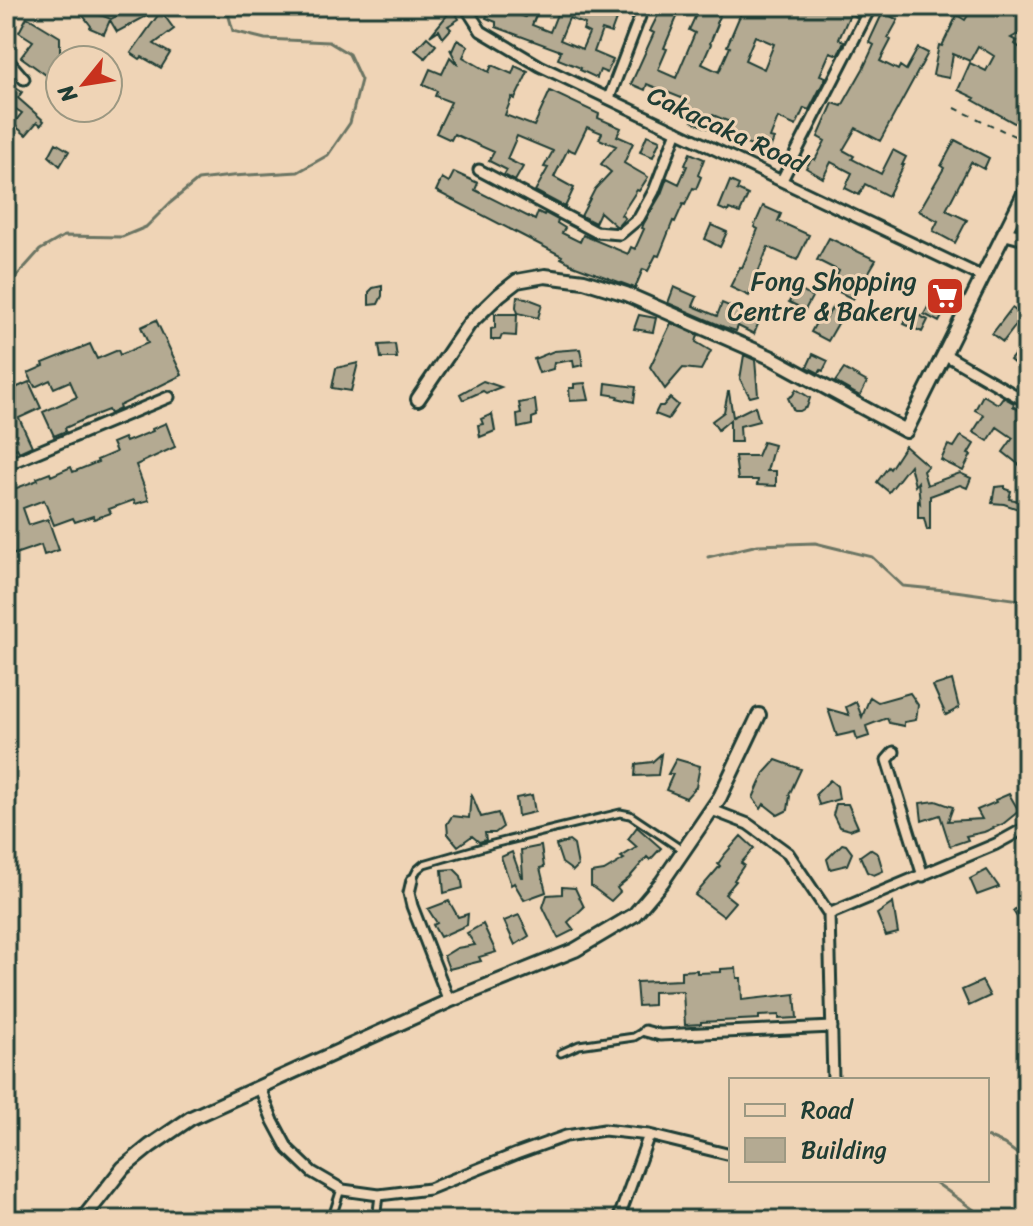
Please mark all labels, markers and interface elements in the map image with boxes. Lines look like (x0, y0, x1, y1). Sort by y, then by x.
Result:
north arrow (44, 44, 124, 124)
street label: Cakacaka Road (640, 72, 817, 187)
text: N (46, 77, 88, 111)
place label: Fong Shopping Centre & Bakery (727, 258, 918, 334)
supermarket icon: Fong Shopping Centre & Bakery (924, 275, 966, 317)
legend (729, 1078, 989, 1182)
text: Road (801, 1089, 855, 1131)
text: Building (801, 1129, 887, 1171)

